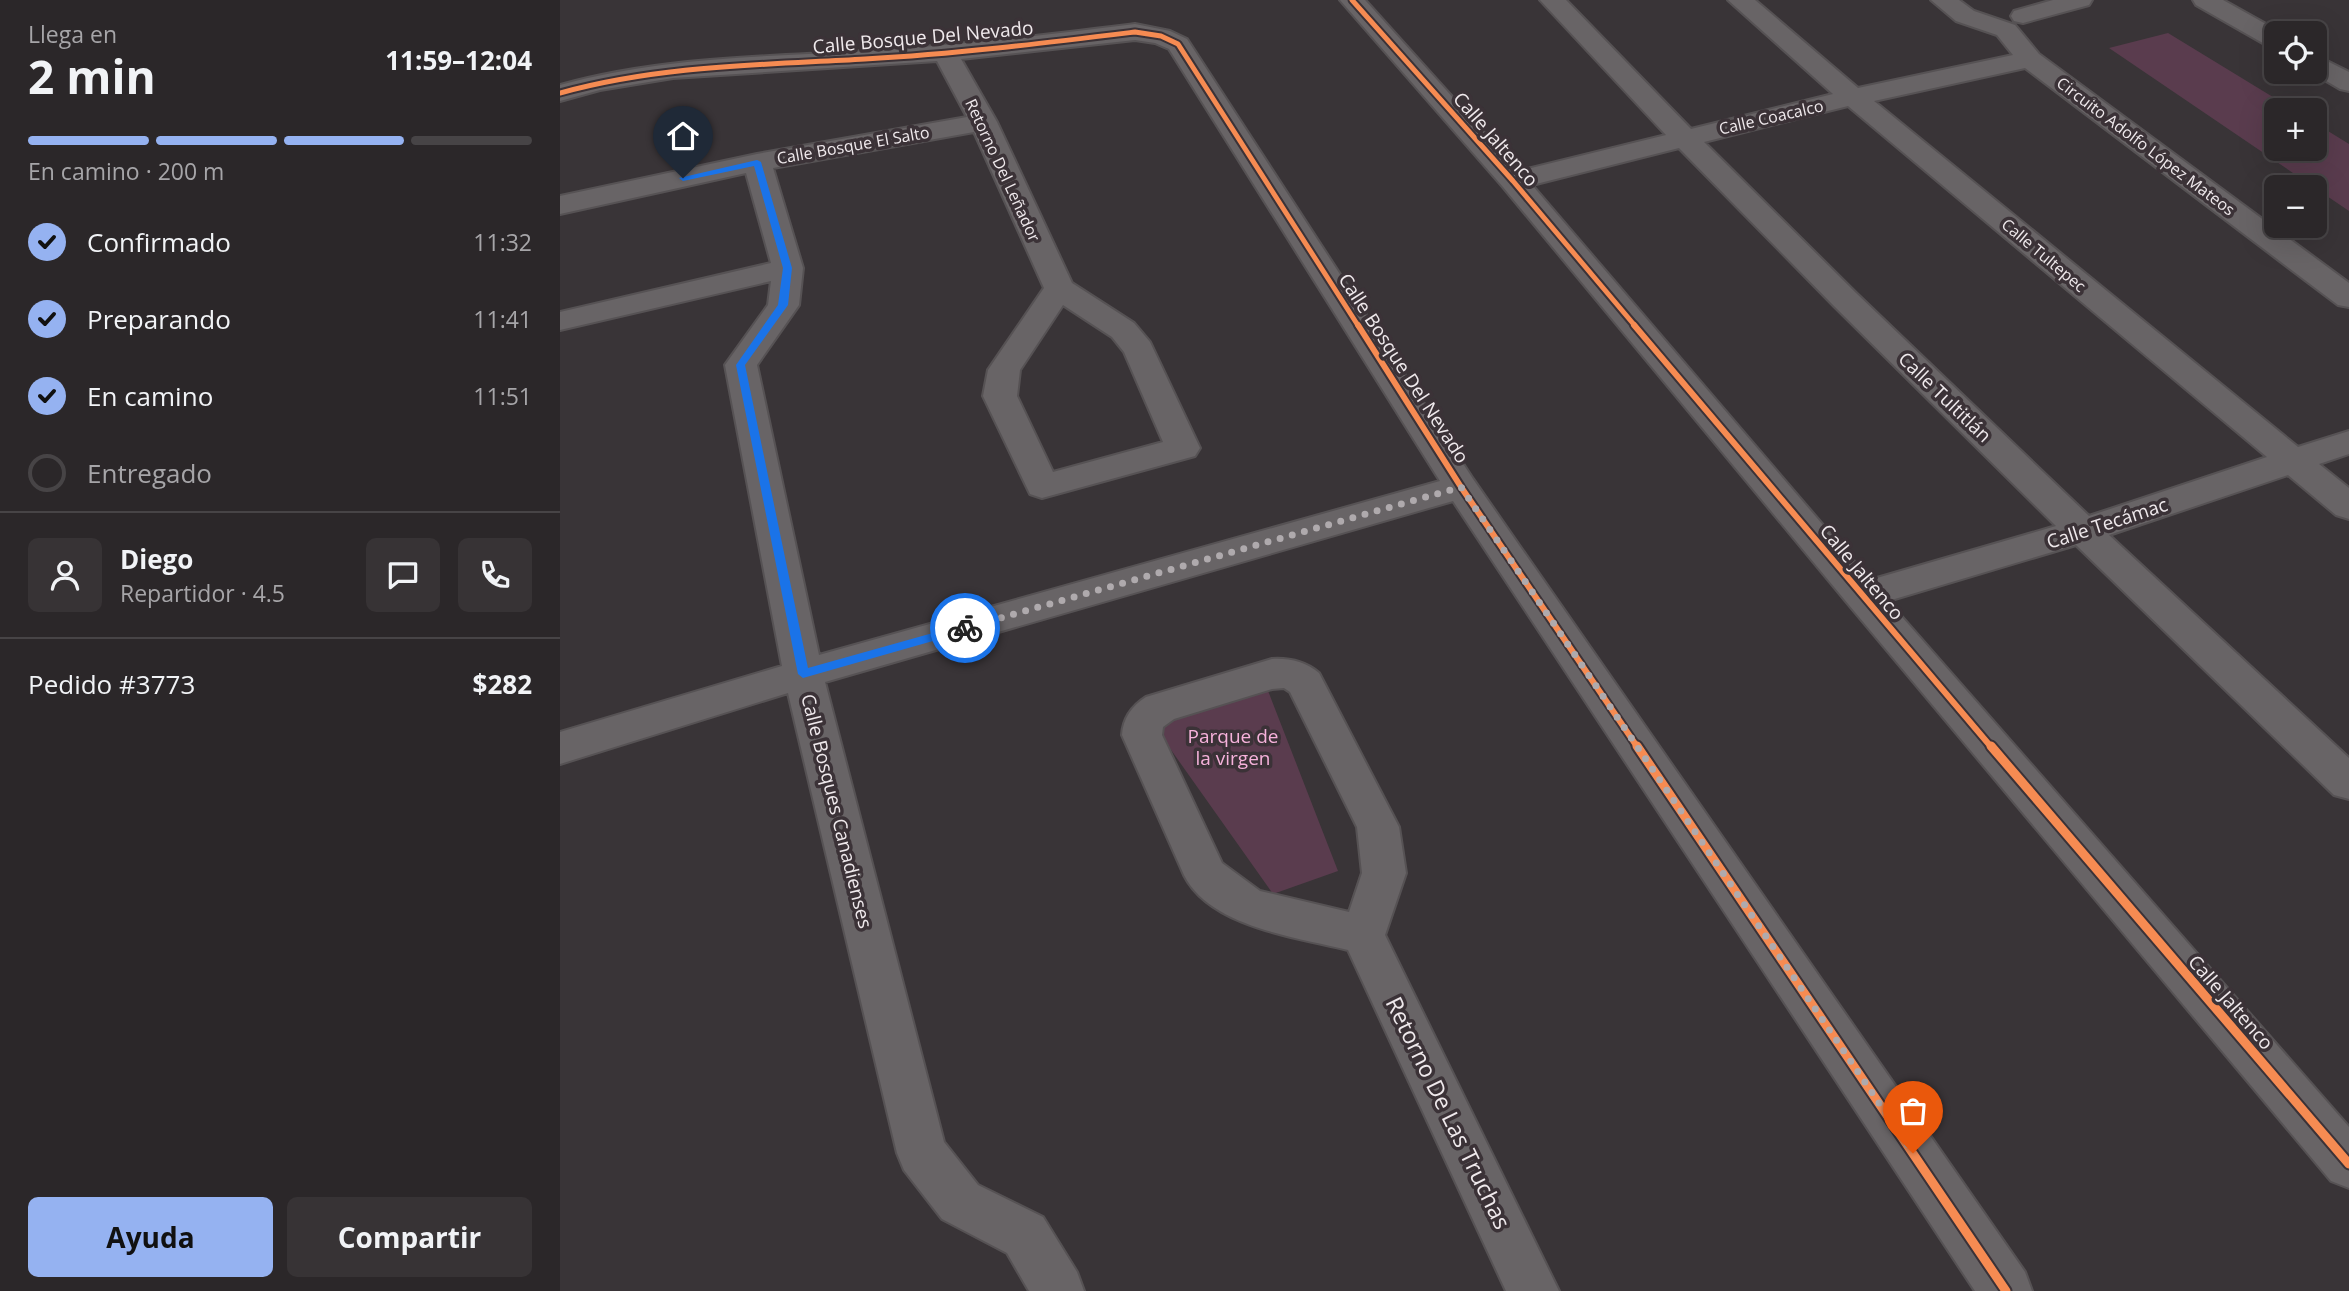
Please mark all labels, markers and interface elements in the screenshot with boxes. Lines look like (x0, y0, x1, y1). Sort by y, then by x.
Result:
street label: Calle Bosque Del Nevado (811, 14, 1035, 60)
text: Llega en (28, 18, 117, 50)
map controls (2264, 21, 2327, 238)
button: locate (2264, 21, 2327, 84)
text: 11:59–12:04 (385, 42, 532, 78)
text: 2 min (28, 45, 156, 107)
street label: Circuito Adolfo López Mateos (2052, 72, 2240, 220)
street label: Calle Jaltenco (1448, 86, 1544, 192)
street label: Calle Coacalco (1717, 94, 1825, 140)
street label: Retorno Del Leñador (960, 95, 1046, 245)
button: + (2264, 98, 2327, 161)
pin (653, 106, 713, 178)
icon: home (664, 117, 702, 155)
street label: Calle Bosque El Salto (775, 121, 931, 169)
text: En camino · 200 m (28, 155, 224, 187)
button: − (2264, 175, 2327, 238)
street label: Calle Tultepec (1997, 213, 2091, 297)
icon: check (28, 223, 66, 261)
text: Confirmado (87, 224, 231, 260)
text: 11:32 (473, 226, 532, 258)
street label: Calle Bosque Del Nevado (1333, 268, 1475, 468)
icon: check (28, 300, 66, 338)
text: Preparando (87, 301, 231, 337)
text: 11:41 (473, 303, 532, 335)
street label: Calle Tultitlán (1893, 346, 1997, 448)
icon: check (28, 377, 66, 415)
text: En camino (87, 378, 213, 414)
text: 11:51 (473, 380, 532, 412)
text: Entregado (87, 455, 212, 491)
street label: Calle Tecámac (2043, 491, 2171, 555)
street label: Calle Jaltenco (1814, 519, 1910, 625)
button: person (28, 538, 102, 612)
button: chat (366, 538, 440, 612)
button: phone (458, 538, 532, 612)
text: Diego (120, 541, 193, 577)
text: Repartidor · 4.5 (120, 577, 285, 609)
courier (930, 593, 1000, 663)
icon: bike (946, 609, 984, 647)
text: Pedido #3773 (28, 666, 195, 702)
text: $282 (473, 666, 532, 702)
street label: Calle Bosques Canadienses (795, 691, 879, 931)
park label: Parque de la virgen (1188, 723, 1278, 771)
street label: Calle Jaltenco (2183, 949, 2279, 1055)
street label: Retorno De Las Truchas (1379, 991, 1519, 1234)
pin (1883, 1081, 1943, 1153)
icon: bag (1894, 1092, 1932, 1130)
button: Ayuda (28, 1197, 273, 1277)
button: Compartir (287, 1197, 532, 1277)

